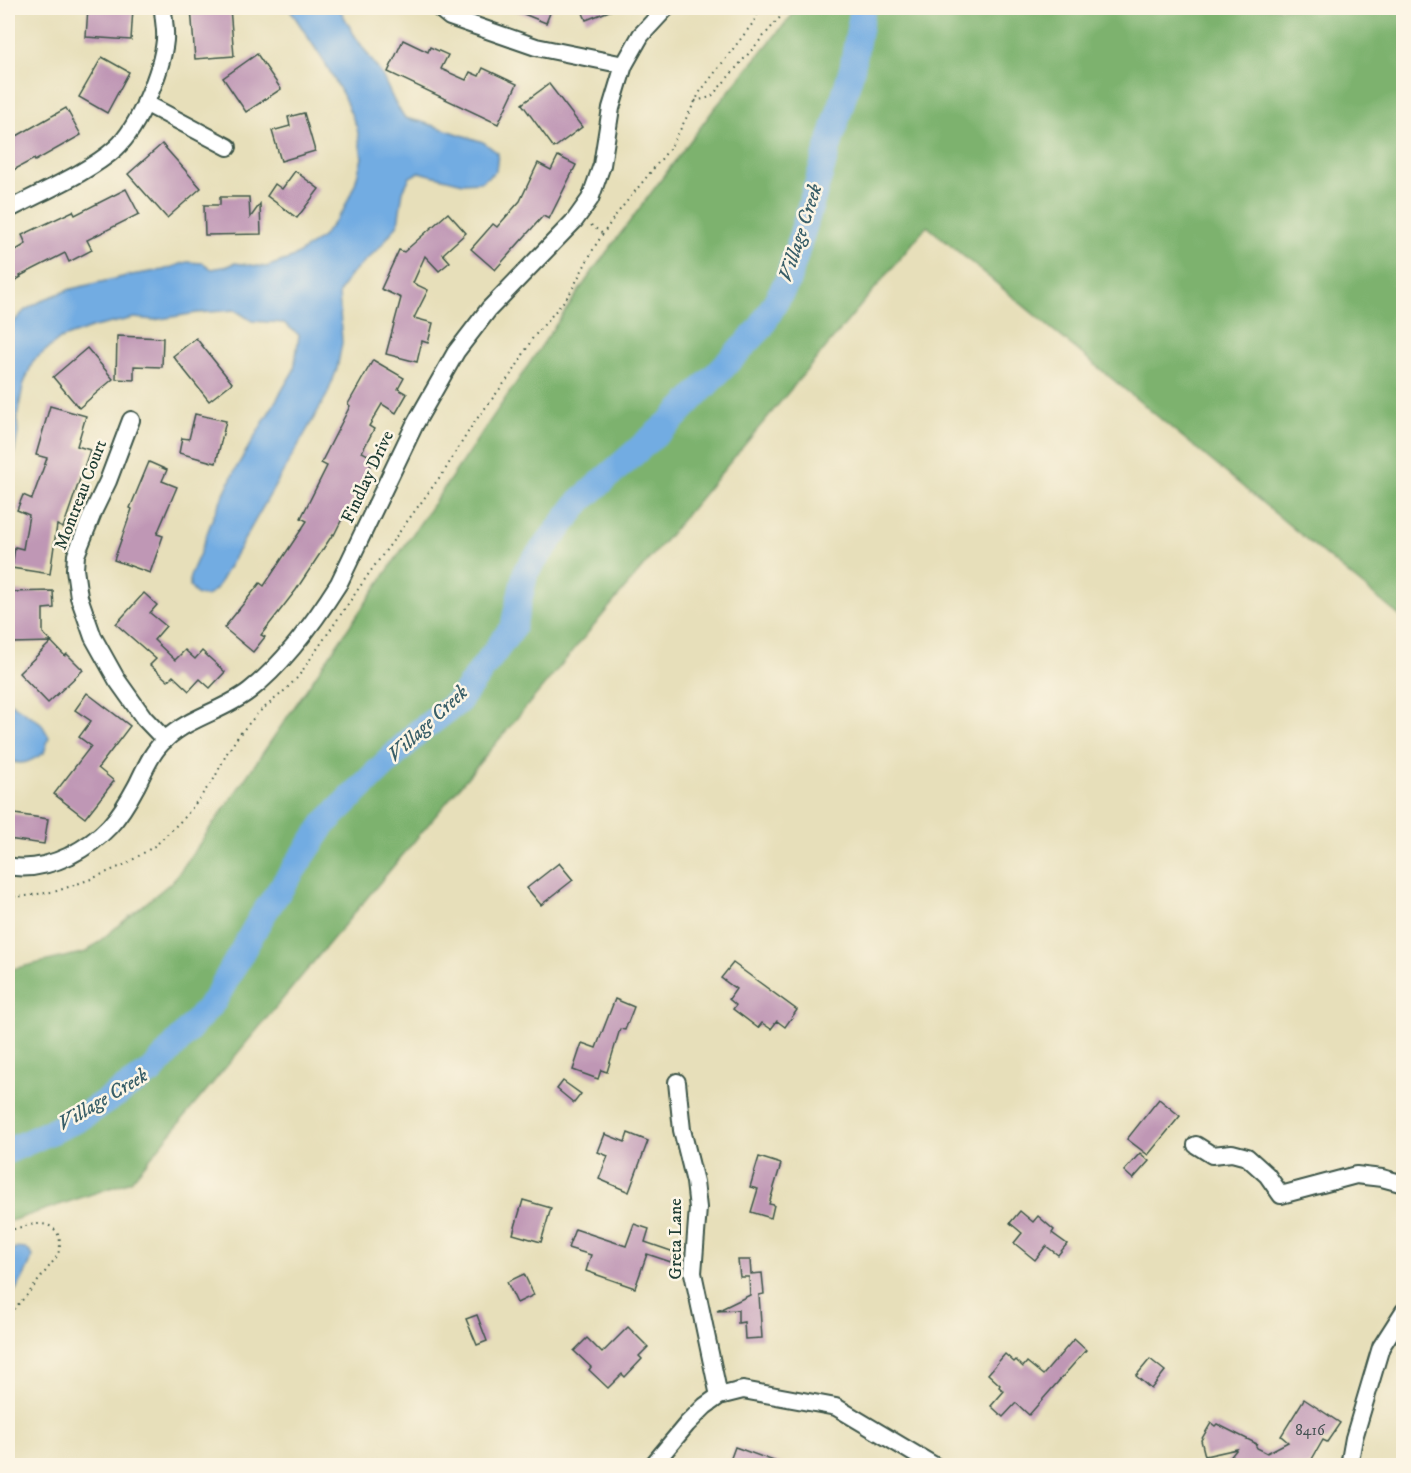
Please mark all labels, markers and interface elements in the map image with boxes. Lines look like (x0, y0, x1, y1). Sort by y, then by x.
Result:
water label: Village Creek (773, 180, 829, 285)
street label: Findlay Drive (337, 427, 399, 527)
street label: Montreau Court (50, 437, 112, 553)
water label: Village Creek (382, 680, 474, 768)
water label: Village Creek (53, 1063, 153, 1137)
street label: Greta Lane (665, 1198, 687, 1280)
house number: 8416 (1295, 1421, 1326, 1440)

